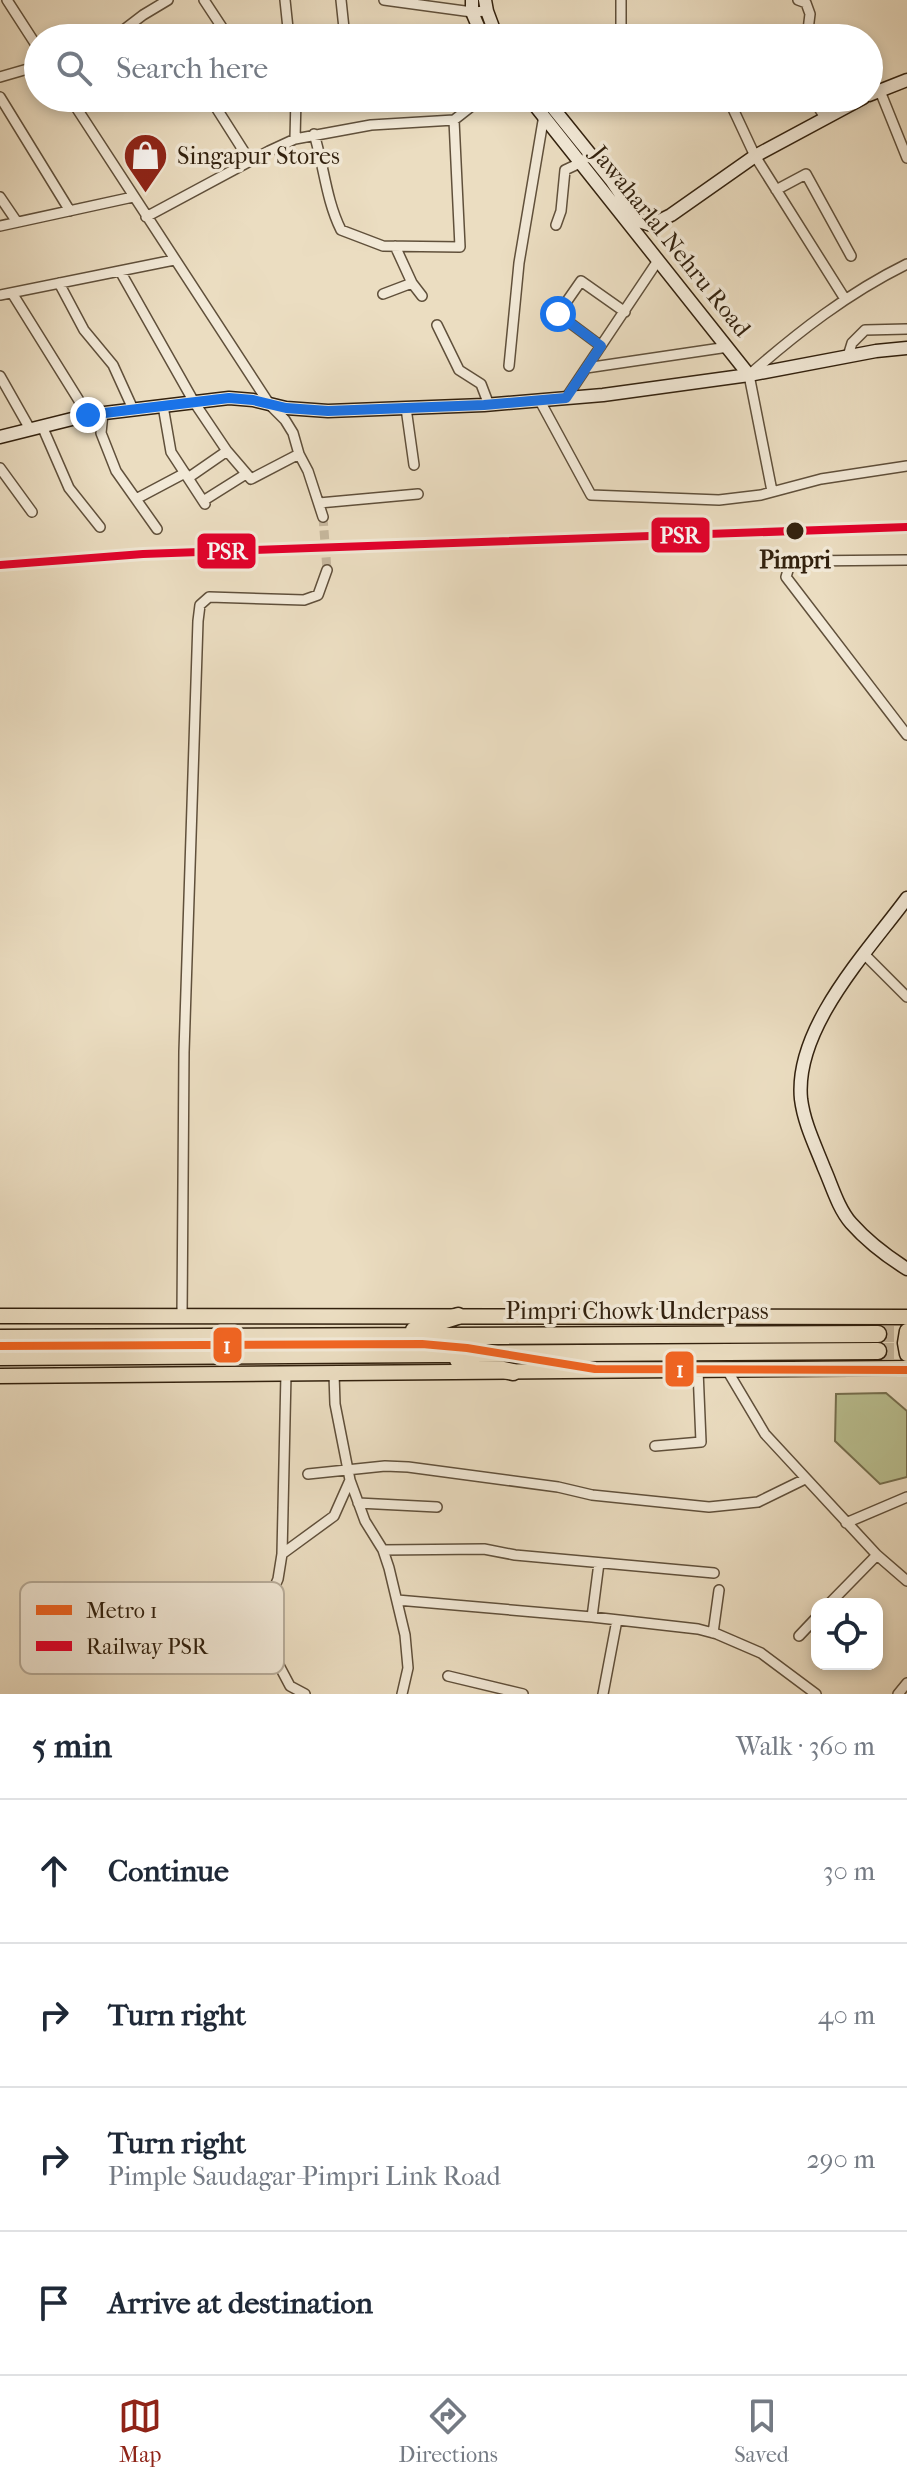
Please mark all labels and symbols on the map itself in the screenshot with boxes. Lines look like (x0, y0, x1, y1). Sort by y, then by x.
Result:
shop icon: Singapur Stores (122, 132, 170, 195)
street label: Jawaharlal Nehru Road (584, 138, 757, 343)
place label: Singapur Stores (177, 142, 340, 170)
route start (540, 296, 576, 332)
route end (70, 397, 106, 433)
line badge: PSR (650, 516, 711, 554)
marker: Pimpri (784, 520, 806, 542)
text: PSR (660, 523, 702, 549)
line badge: PSR (196, 532, 257, 570)
text: PSR (207, 539, 249, 565)
place label: Pimpri (759, 546, 832, 574)
street label: Pimpri Chowk Underpass (505, 1297, 769, 1325)
line badge: 1 (212, 1326, 243, 1364)
text: 1 (223, 1333, 231, 1359)
line badge: 1 (664, 1350, 695, 1388)
text: 1 (676, 1357, 684, 1383)
legend (20, 1582, 284, 1674)
text: Metro 1 (86, 1598, 158, 1624)
text: Railway PSR (86, 1634, 209, 1660)

